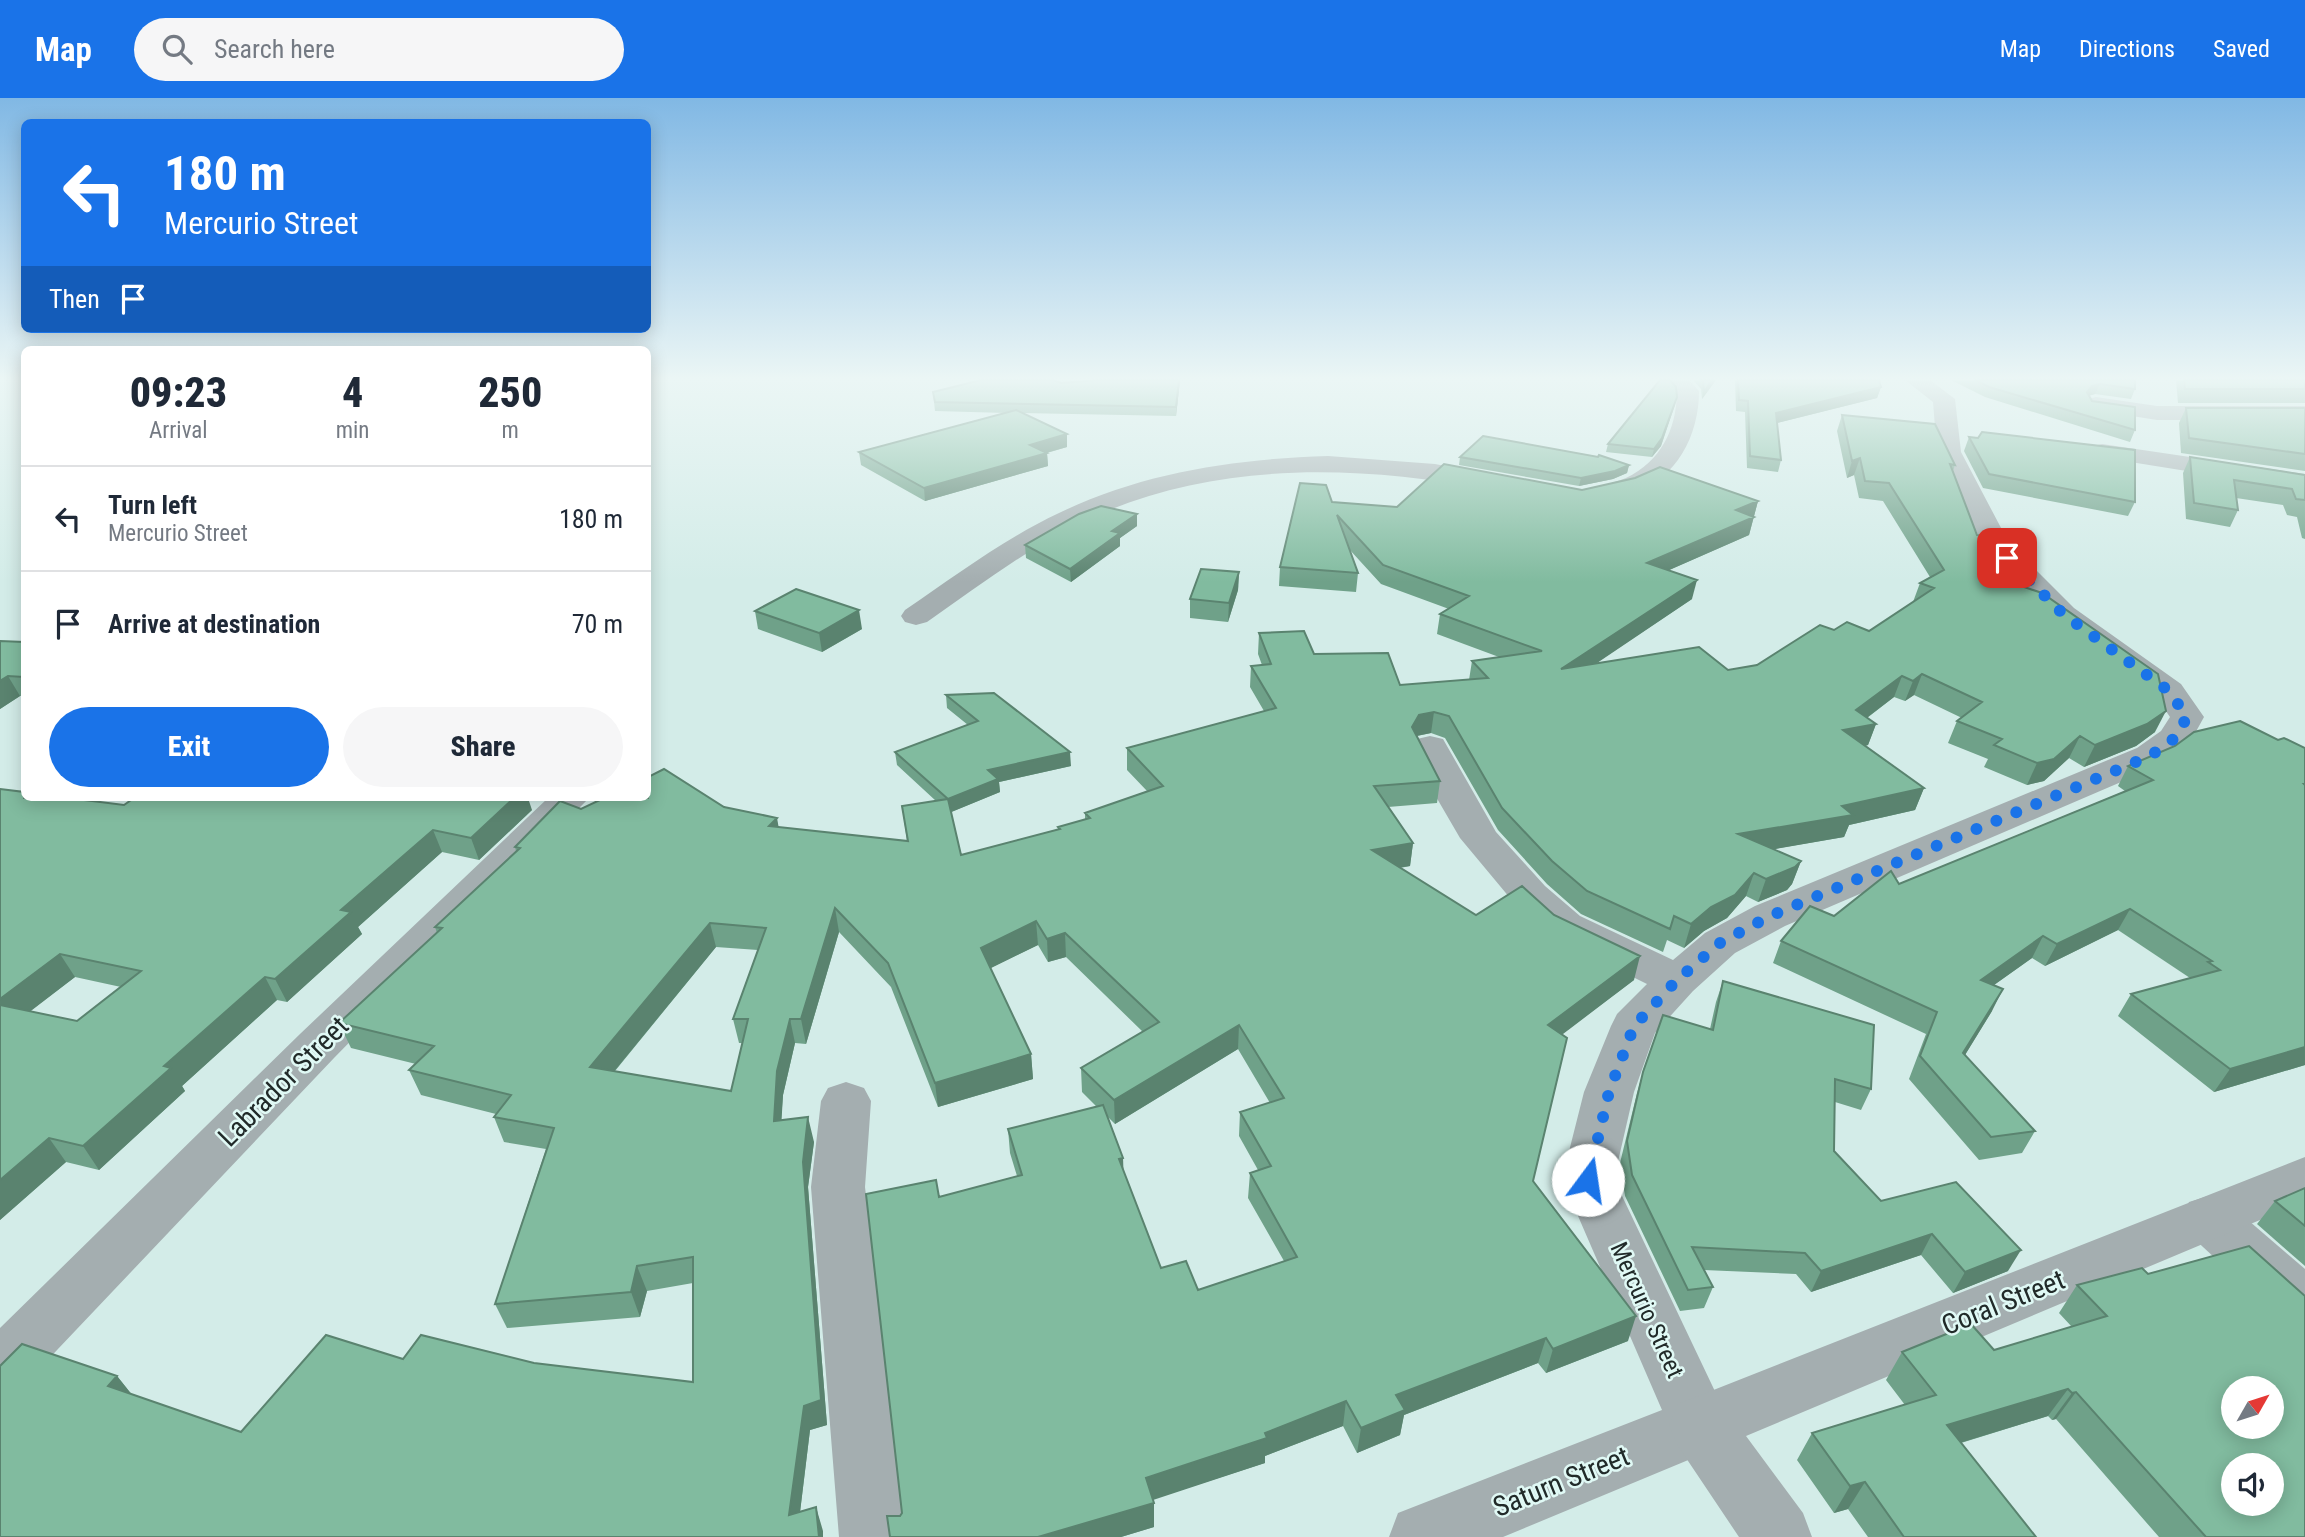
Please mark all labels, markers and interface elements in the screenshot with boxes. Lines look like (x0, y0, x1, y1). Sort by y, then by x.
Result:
search box (134, 18, 624, 81)
text: Map (35, 30, 92, 69)
icon: search (158, 30, 196, 68)
text: Search here (214, 34, 335, 64)
text: Map (2000, 35, 2041, 63)
text: Directions (2079, 35, 2175, 63)
text: Saved (2213, 35, 2270, 63)
text: 180 m (164, 145, 286, 202)
icon: left (49, 147, 140, 238)
text: Mercurio Street (164, 204, 358, 242)
icon: arrive (114, 280, 152, 318)
text: Then (49, 284, 100, 314)
text: 09:23 (130, 368, 227, 417)
text: 4 (342, 368, 363, 417)
text: 250 (478, 368, 542, 417)
text: Arrival (149, 417, 208, 444)
text: min (336, 417, 369, 444)
text: m (502, 417, 519, 444)
text: Turn left (108, 490, 197, 520)
icon: left (49, 500, 87, 538)
text: 180 m (559, 504, 623, 534)
text: Mercurio Street (108, 520, 248, 547)
pin (1977, 528, 2037, 588)
icon: arrive (1988, 539, 2026, 577)
icon: arrive (49, 605, 87, 643)
text: Arrive at destination (108, 609, 320, 639)
text: 70 m (572, 609, 623, 639)
button: Exit (49, 707, 329, 787)
button: Share (343, 707, 623, 787)
street label: Labrador Street (211, 1009, 355, 1153)
position arrow (1551, 1143, 1625, 1217)
street label: Mercurio Street (1605, 1238, 1689, 1382)
street label: Coral Street (1937, 1263, 2070, 1342)
north arrow (2221, 1376, 2284, 1438)
map controls (2221, 1376, 2284, 1516)
street label: Saturn Street (1488, 1439, 1634, 1524)
button: sound (2221, 1453, 2284, 1516)

